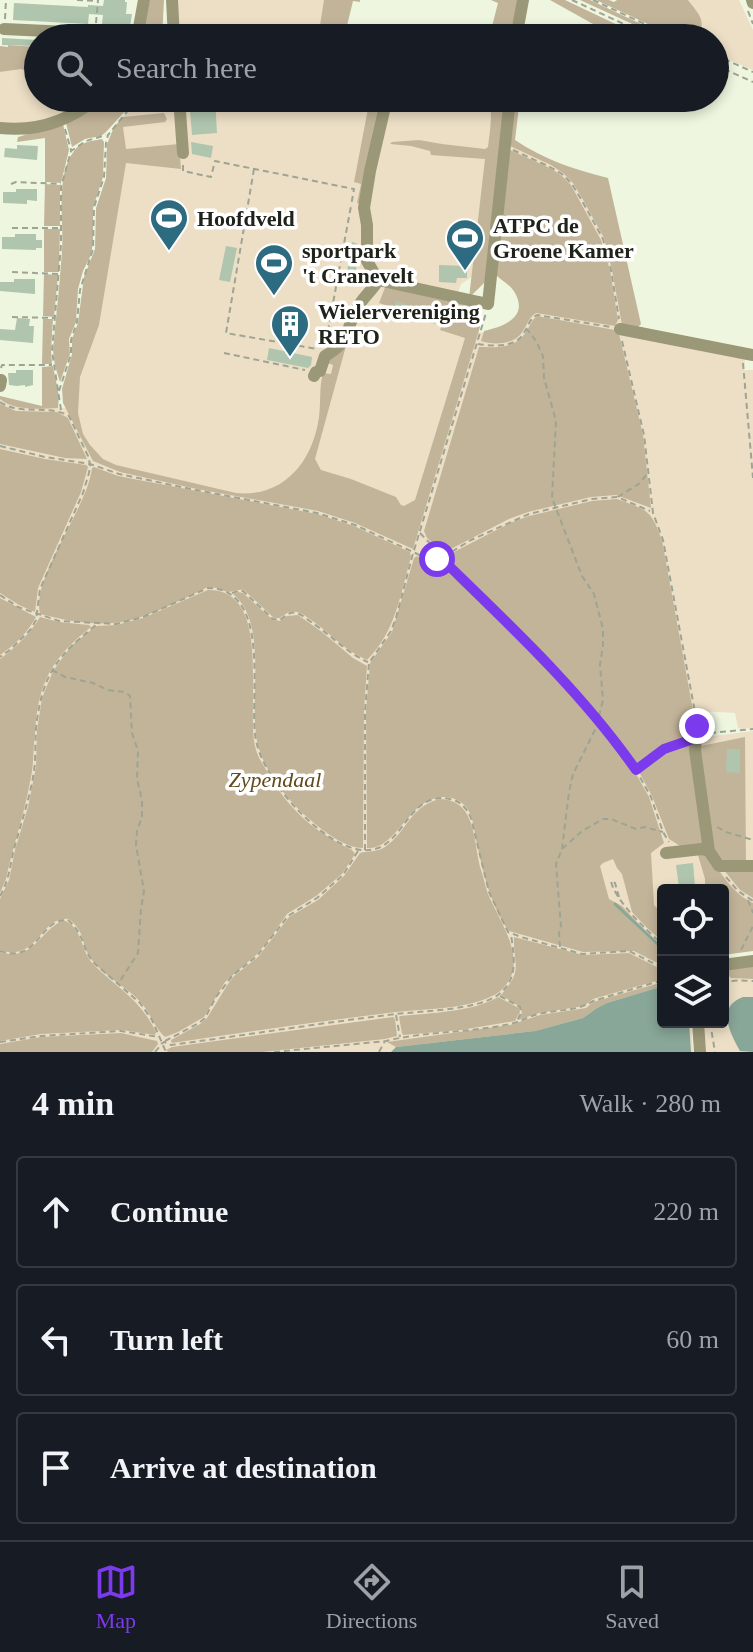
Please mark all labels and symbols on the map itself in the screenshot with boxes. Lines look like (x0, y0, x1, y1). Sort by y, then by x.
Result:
sports icon: Hoofdveld (148, 197, 190, 252)
place label: Hoofdveld (197, 206, 295, 231)
place label: ATPC de Groene Kamer (493, 213, 634, 263)
sports icon: ATPC de Groene Kamer (444, 217, 486, 272)
place label: sportpark 't Cranevelt (302, 238, 414, 288)
sports icon: sportpark 't Cranevelt (253, 242, 295, 297)
place label: Wielervereniging RETO (318, 299, 480, 349)
building icon: Wielervereniging RETO (269, 303, 311, 358)
route start (419, 541, 455, 577)
route end (679, 708, 715, 744)
park label: Zypendaal (229, 767, 321, 792)

